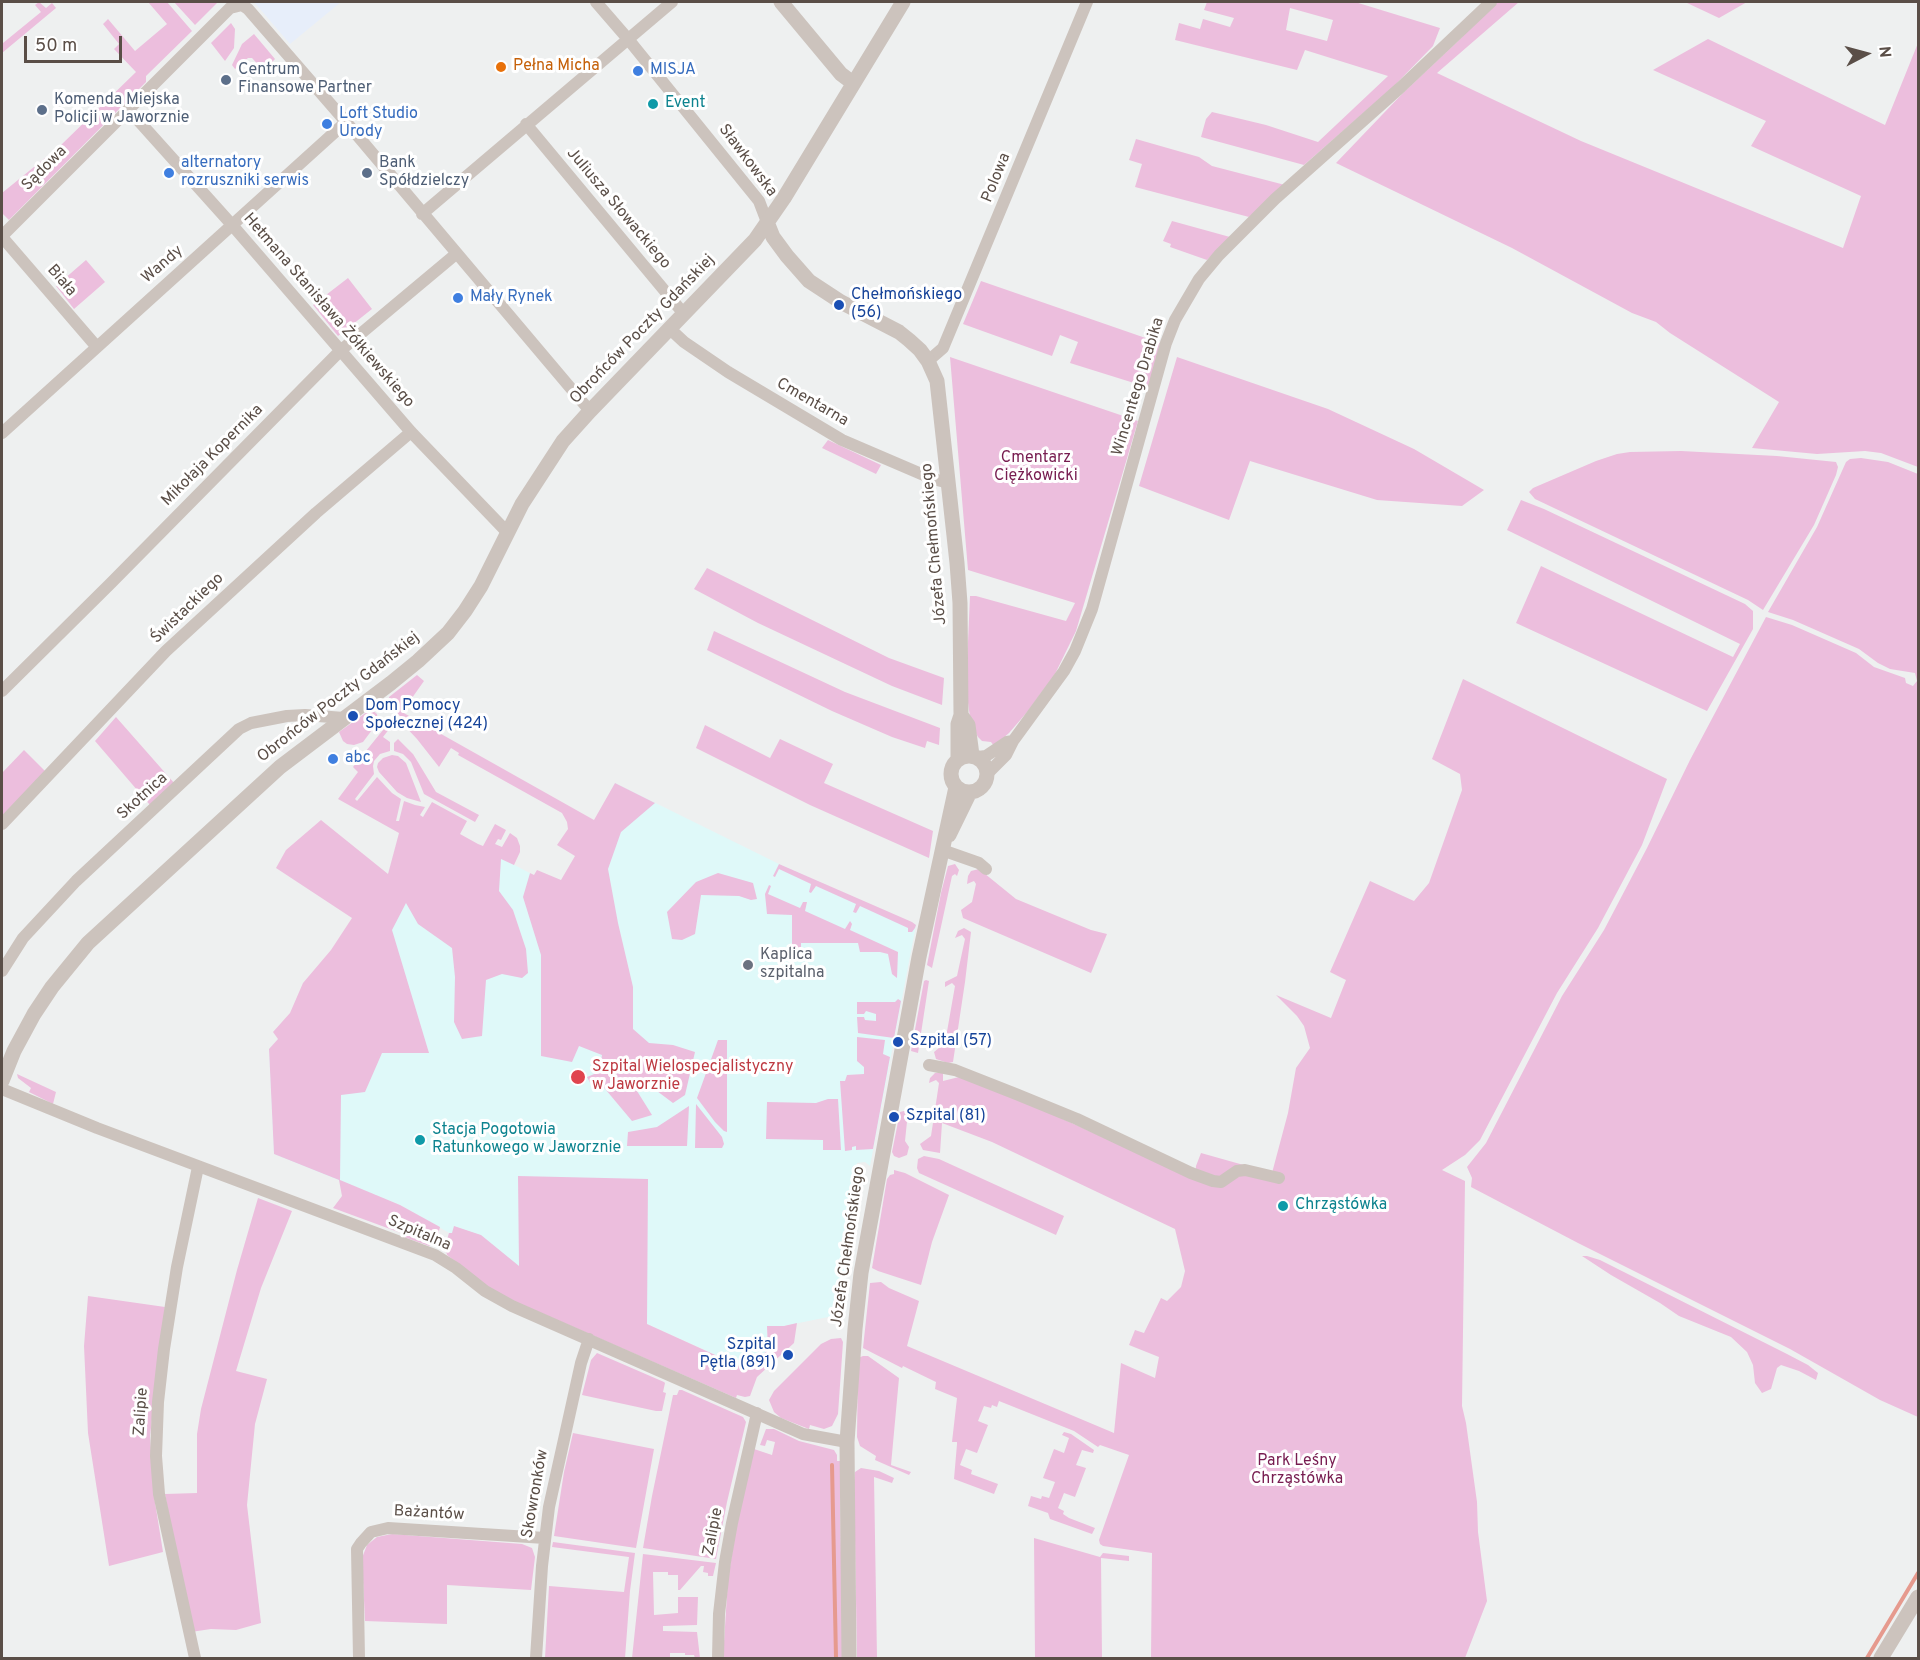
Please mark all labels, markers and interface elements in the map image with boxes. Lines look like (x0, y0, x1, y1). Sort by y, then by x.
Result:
scale bar (27, 24, 124, 62)
north arrow (1836, 24, 1896, 84)
text: 50 m (35, 35, 77, 58)
text: N (1873, 45, 1894, 59)
place label: Pełna Micha (513, 57, 600, 77)
marker: Pełna Micha (494, 60, 508, 74)
place label: Centrum Finansowe Partner (238, 61, 372, 99)
place label: MISJA (650, 61, 696, 81)
marker: MISJA (631, 64, 645, 78)
marker: Centrum Finansowe Partner (219, 73, 233, 87)
place label: Komenda Miejska Policji w Jaworznie (54, 91, 189, 129)
place label: Event (665, 94, 705, 114)
marker: Event (646, 97, 660, 111)
marker: Komenda Miejska Policji w Jaworznie (35, 103, 49, 117)
place label: Loft Studio Urody (339, 105, 418, 143)
marker: Loft Studio Urody (320, 117, 334, 131)
street label: Sławkowska (714, 121, 780, 201)
street label: Sądowa (19, 143, 71, 195)
street label: Juliusza Słowackiego (562, 144, 674, 274)
street label: Polowa (978, 150, 1016, 206)
place label: alternatory rozruszniki serwis (181, 154, 309, 192)
place label: Bank Spółdzielczy (379, 154, 469, 192)
marker: alternatory rozruszniki serwis (162, 166, 176, 180)
marker: Bank Spółdzielczy (360, 166, 374, 180)
street label: Hetmana Stanisława Żółkiewskiego (238, 210, 418, 412)
street label: Wandy (138, 242, 188, 288)
street label: Obrońców Poczty Gdańskiej (567, 251, 719, 409)
street label: Biała (42, 261, 80, 301)
place label: Chełmońskiego (56) (851, 286, 962, 324)
place label: Mały Rynek (470, 288, 553, 308)
marker: Mały Rynek (451, 291, 465, 305)
marker: Chełmońskiego (56) (832, 298, 846, 312)
street label: Wincentego Drabika (1109, 315, 1169, 459)
street label: Cmentarna (773, 375, 851, 431)
street label: Mikołaja Kopernika (158, 401, 268, 511)
park label: Cmentarz Ciężkowicki (994, 449, 1078, 487)
street label: Józefa Chełmońskiego (918, 462, 952, 626)
street label: Świstackiego (148, 570, 228, 648)
street label: Obrońców Poczty Gdańskiej (254, 629, 424, 767)
place label: Dom Pomocy Społecznej (424) (365, 697, 488, 735)
marker: Dom Pomocy Społecznej (424) (346, 709, 360, 723)
place label: abc (345, 749, 371, 769)
marker: abc (326, 752, 340, 766)
street label: Skotnica (114, 769, 172, 825)
place label: Kaplica szpitalna (760, 946, 825, 984)
marker: Kaplica szpitalna (741, 958, 755, 972)
place label: Szpital (57) (910, 1032, 992, 1052)
marker: Szpital (57) (891, 1035, 905, 1049)
place label: Szpital Wielospecjalistyczny w Jaworznie (592, 1058, 793, 1096)
marker: Szpital Wielospecjalistyczny w Jaworznie (569, 1068, 587, 1086)
place label: Szpital (81) (906, 1107, 986, 1127)
marker: Szpital (81) (887, 1110, 901, 1124)
place label: Stacja Pogotowia Ratunkowego w Jaworznie (432, 1121, 621, 1159)
marker: Stacja Pogotowia Ratunkowego w Jaworznie (413, 1133, 427, 1147)
street label: Józefa Chełmońskiego (828, 1165, 870, 1329)
place label: Chrząstówka (1295, 1196, 1387, 1216)
marker: Chrząstówka (1276, 1199, 1290, 1213)
street label: Szpitalna (385, 1212, 453, 1256)
place label: Szpital Pętla (891) (699, 1336, 776, 1374)
marker: Szpital Pętla (891) (781, 1348, 795, 1362)
street label: Zalipie (131, 1387, 153, 1437)
street label: Skowronków (519, 1448, 553, 1540)
park label: Park Leśny Chrząstówka (1251, 1452, 1343, 1490)
street label: Bażantów (393, 1503, 465, 1525)
street label: Zalipie (700, 1506, 728, 1558)

